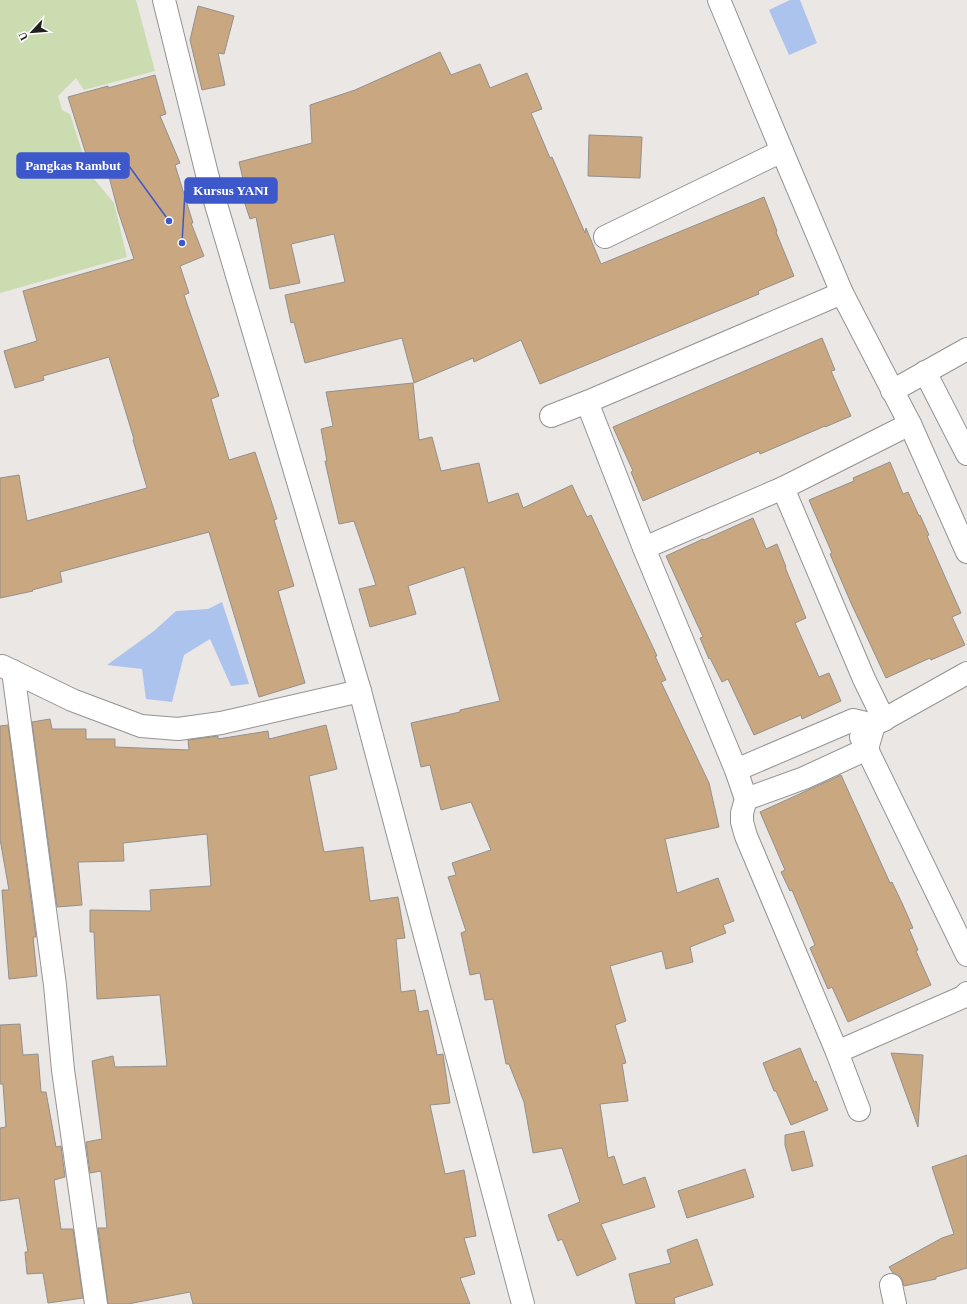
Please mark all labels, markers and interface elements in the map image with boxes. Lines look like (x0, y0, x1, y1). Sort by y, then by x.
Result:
north arrow (12, 12, 52, 52)
text: U (16, 30, 30, 43)
callout: Pangkas Rambut (17, 153, 129, 178)
text: Pangkas Rambut (25, 158, 122, 173)
callout: Kursus YANI (185, 178, 277, 203)
text: Kursus YANI (193, 183, 269, 198)

